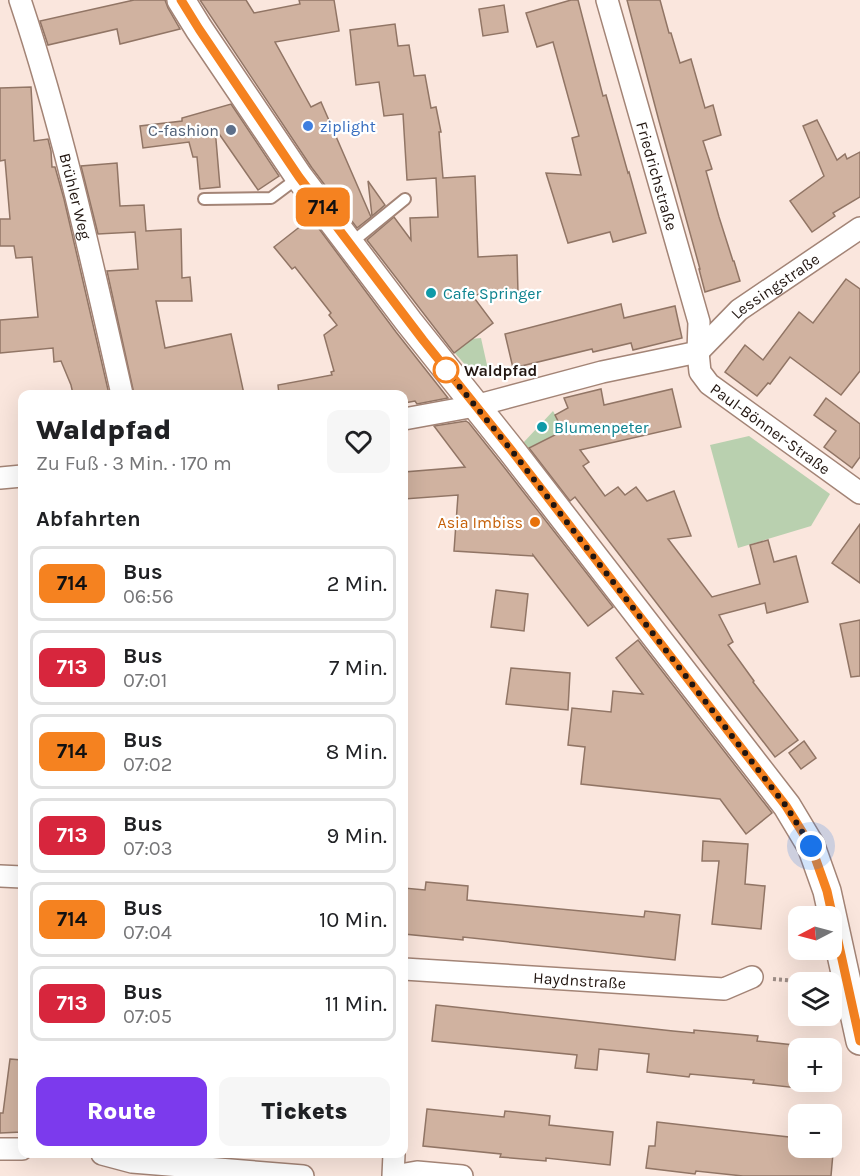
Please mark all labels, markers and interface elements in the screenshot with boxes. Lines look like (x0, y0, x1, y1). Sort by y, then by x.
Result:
place label: ziplight (320, 117, 376, 136)
marker: ziplight (301, 119, 315, 133)
street label: Friedrichstraße (632, 120, 681, 233)
place label: C-fashion (148, 121, 219, 140)
marker: C-fashion (224, 123, 238, 137)
street label: Brühler Weg (55, 151, 95, 241)
line badge: 714 (288, 188, 358, 226)
text: 714 (308, 195, 338, 219)
street label: Lessingstraße (727, 249, 823, 323)
place label: Cafe Springer (443, 284, 542, 303)
marker: Cafe Springer (424, 286, 438, 300)
marker: Waldpfad (433, 357, 459, 383)
place label: Waldpfad (464, 361, 537, 380)
street label: Paul-Bönner-Straße (707, 379, 834, 479)
button: heart (327, 410, 390, 473)
text: Waldpfad (36, 413, 171, 446)
place label: Blumenpeter (554, 418, 649, 437)
marker: Blumenpeter (535, 420, 549, 434)
text: Zu Fuß · 3 Min. · 170 m (36, 452, 232, 475)
text: Abfahrten (36, 506, 141, 532)
place label: Asia Imbiss (438, 513, 523, 532)
marker: Asia Imbiss (528, 515, 542, 529)
text: Bus (123, 559, 163, 585)
text: 714 (57, 571, 87, 595)
text: 2 Min. (327, 571, 387, 597)
text: 06:56 (123, 585, 174, 608)
text: Bus (123, 643, 163, 669)
text: 713 (57, 655, 88, 679)
text: 7 Min. (329, 655, 387, 681)
text: 07:01 (123, 669, 167, 692)
text: Bus (123, 727, 163, 753)
text: 714 (57, 739, 87, 763)
text: 8 Min. (326, 739, 387, 765)
text: 07:02 (123, 753, 172, 776)
text: Bus (123, 811, 163, 837)
text: 713 (57, 823, 88, 847)
text: 9 Min. (327, 823, 387, 849)
your location (796, 831, 826, 861)
text: 07:03 (123, 837, 173, 860)
text: Bus (123, 895, 163, 921)
north arrow (788, 906, 842, 960)
map controls (788, 906, 842, 1158)
text: 714 (57, 907, 87, 931)
text: 10 Min. (319, 907, 387, 933)
text: 07:04 (123, 921, 172, 944)
street label: Haydnstraße (533, 968, 627, 993)
button: layers (788, 972, 842, 1026)
text: Bus (123, 979, 163, 1005)
text: 713 (57, 991, 88, 1015)
text: 11 Min. (325, 991, 387, 1017)
text: 07:05 (123, 1005, 172, 1028)
button: + (788, 1038, 842, 1092)
button: Route (36, 1077, 207, 1146)
button: Tickets (219, 1077, 390, 1146)
button: − (788, 1104, 842, 1158)

